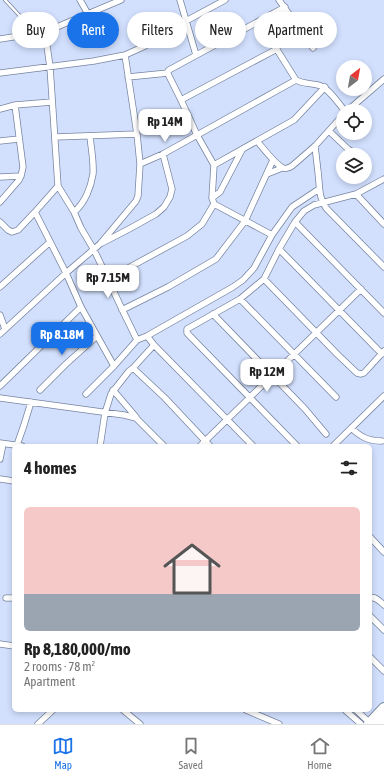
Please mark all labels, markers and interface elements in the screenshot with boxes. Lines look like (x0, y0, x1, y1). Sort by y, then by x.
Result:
chip: Buy (12, 12, 59, 48)
chip: Rent (67, 12, 119, 48)
chip: Filters (127, 12, 187, 48)
chip: New (195, 12, 246, 48)
chip: Apartment (254, 12, 337, 48)
north arrow (336, 60, 372, 96)
map controls (336, 60, 372, 184)
button: locate (336, 104, 372, 140)
pin: Rp 14M (132, 109, 198, 143)
text: Rp 14M (147, 114, 183, 129)
button: layers (336, 148, 372, 184)
pin: Rp 7.15M (67, 265, 149, 299)
text: Rp 7.15M (86, 270, 130, 285)
pin: Rp 8.18M (21, 322, 103, 356)
text: Rp 8.18M (40, 327, 84, 342)
pin: Rp 12M (234, 359, 300, 393)
text: Rp 12M (249, 364, 285, 379)
icon: filters (338, 457, 360, 479)
text: 4 homes (24, 458, 77, 478)
icon: home (156, 533, 228, 605)
text: Rp 8,180,000/mo (24, 639, 131, 659)
text: 2 rooms · 78 m² (24, 659, 95, 674)
text: Apartment (24, 674, 75, 689)
tab: Map (52, 735, 74, 771)
tab: Saved (179, 735, 203, 771)
tab: Home (307, 735, 332, 771)

